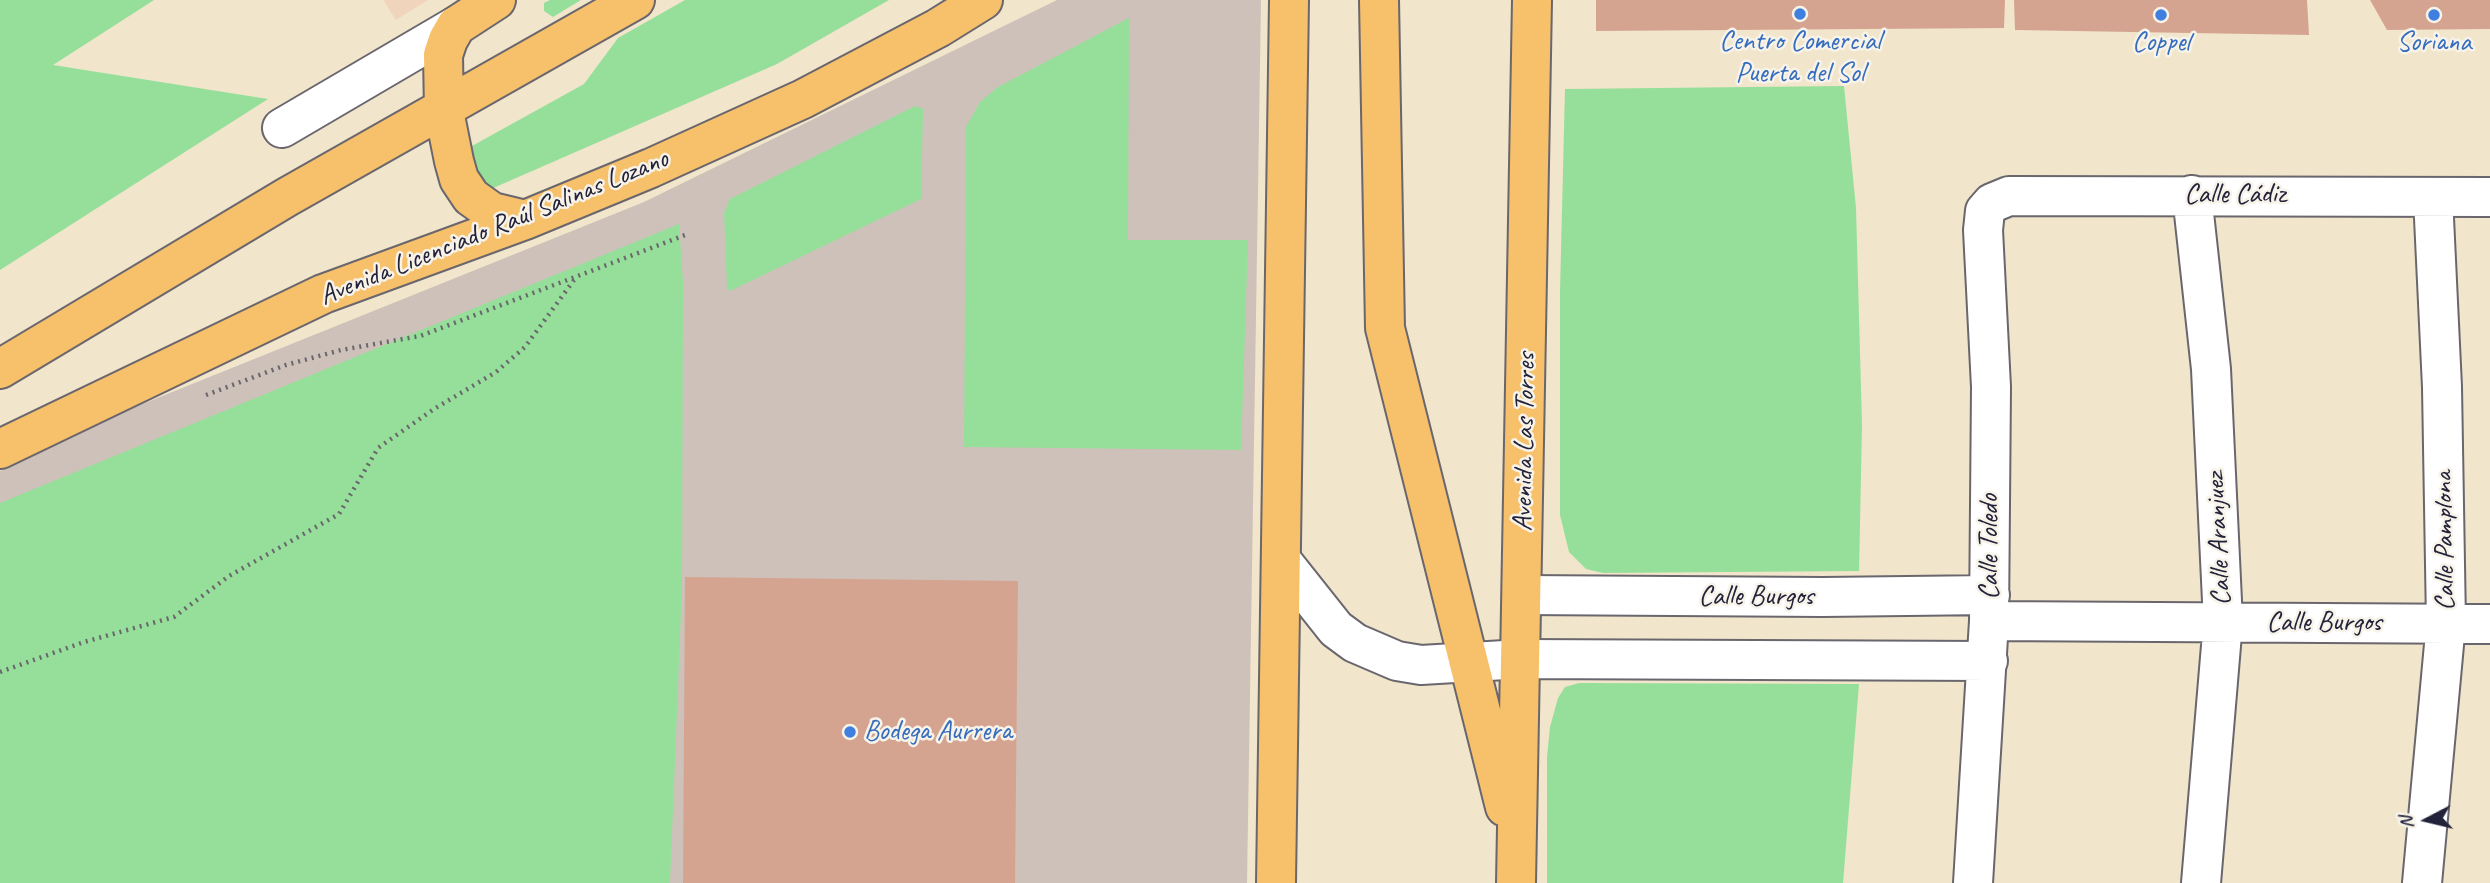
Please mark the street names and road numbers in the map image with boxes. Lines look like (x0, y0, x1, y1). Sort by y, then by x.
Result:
street label: Avenida Licenciado Raúl Salinas Lozano (315, 143, 673, 313)
street label: Calle Cádiz (2184, 178, 2286, 212)
street label: Avenida Las Torres (1507, 352, 1543, 532)
street label: Calle Pamplona (2427, 471, 2463, 611)
street label: Calle Aranjuez (2199, 472, 2239, 606)
street label: Calle Toledo (1973, 494, 2007, 600)
street label: Calle Burgos (1698, 580, 1814, 614)
street label: Calle Burgos (2266, 606, 2382, 640)

